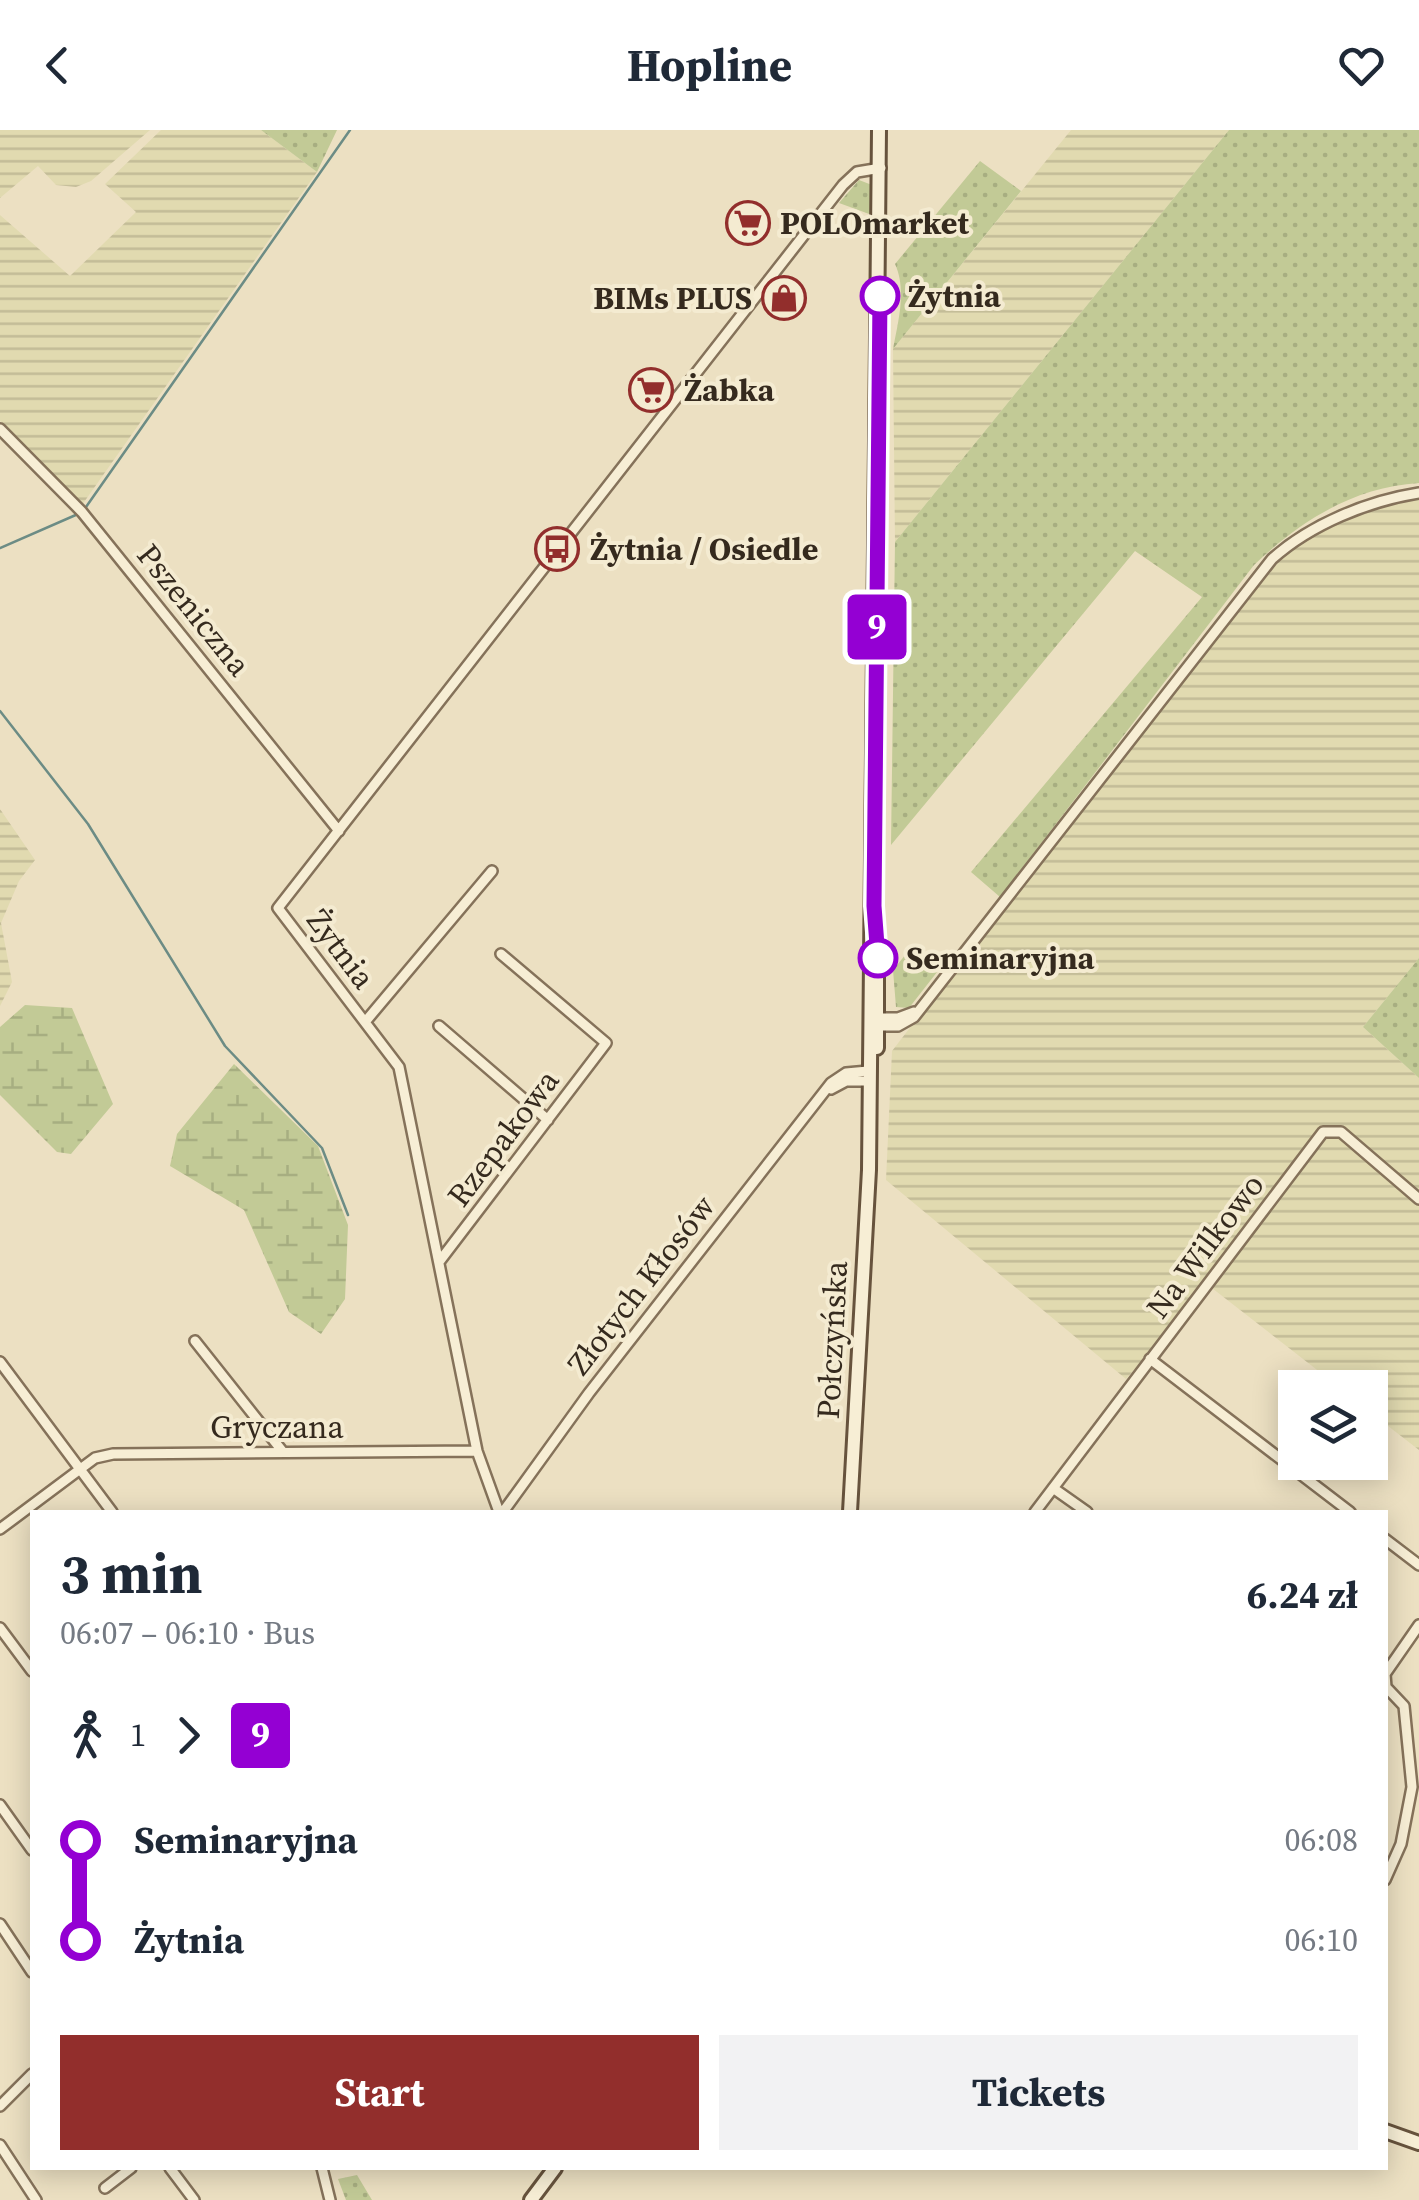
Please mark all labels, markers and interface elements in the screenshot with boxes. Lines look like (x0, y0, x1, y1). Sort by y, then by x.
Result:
text: Hopline (627, 34, 792, 96)
icon: back (30, 38, 85, 93)
icon: heart (1334, 38, 1389, 93)
supermarket icon: POLOmarket (725, 200, 771, 246)
place label: POLOmarket (780, 201, 969, 245)
place label: Żytnia (908, 274, 1002, 318)
shop icon: BIMs PLUS (761, 275, 807, 321)
place label: BIMs PLUS (593, 276, 752, 320)
marker: Żytnia (861, 277, 899, 315)
supermarket icon: Żabka (628, 367, 674, 413)
place label: Żabka (684, 368, 775, 412)
bus stop icon: Żytnia / Osiedle (534, 526, 580, 572)
place label: Żytnia / Osiedle (590, 527, 819, 571)
street label: Pszeniczna (127, 535, 261, 686)
line badge: 9 (844, 594, 910, 660)
text: 9 (868, 603, 886, 651)
street label: Żytnia (297, 900, 386, 998)
place label: Seminaryjna (906, 936, 1095, 980)
marker: Seminaryjna (859, 939, 897, 977)
street label: Rzepakowa (437, 1060, 569, 1216)
street label: Na Wilkowo (1136, 1165, 1274, 1327)
street label: Złotych Kłosów (557, 1186, 725, 1384)
street label: Połczyńska (806, 1259, 858, 1420)
map controls (1278, 1370, 1388, 1480)
button: layers (1278, 1370, 1388, 1480)
street label: Gryczana (210, 1405, 344, 1449)
text: 3 min (60, 1536, 203, 1611)
text: 6.24 zł (1247, 1569, 1358, 1621)
text: 06:07 – 06:10 · Bus (60, 1611, 315, 1655)
icon: walk (60, 1708, 115, 1763)
icon: forward (161, 1708, 216, 1763)
text: 9 (251, 1711, 270, 1759)
text: 1 (130, 1713, 146, 1757)
text: Seminaryjna (134, 1814, 358, 1866)
text: 06:08 (1284, 1818, 1358, 1862)
text: Żytnia (134, 1914, 244, 1966)
text: 06:10 (1284, 1918, 1358, 1962)
button: Start (60, 2035, 699, 2150)
button: Tickets (719, 2035, 1358, 2150)

